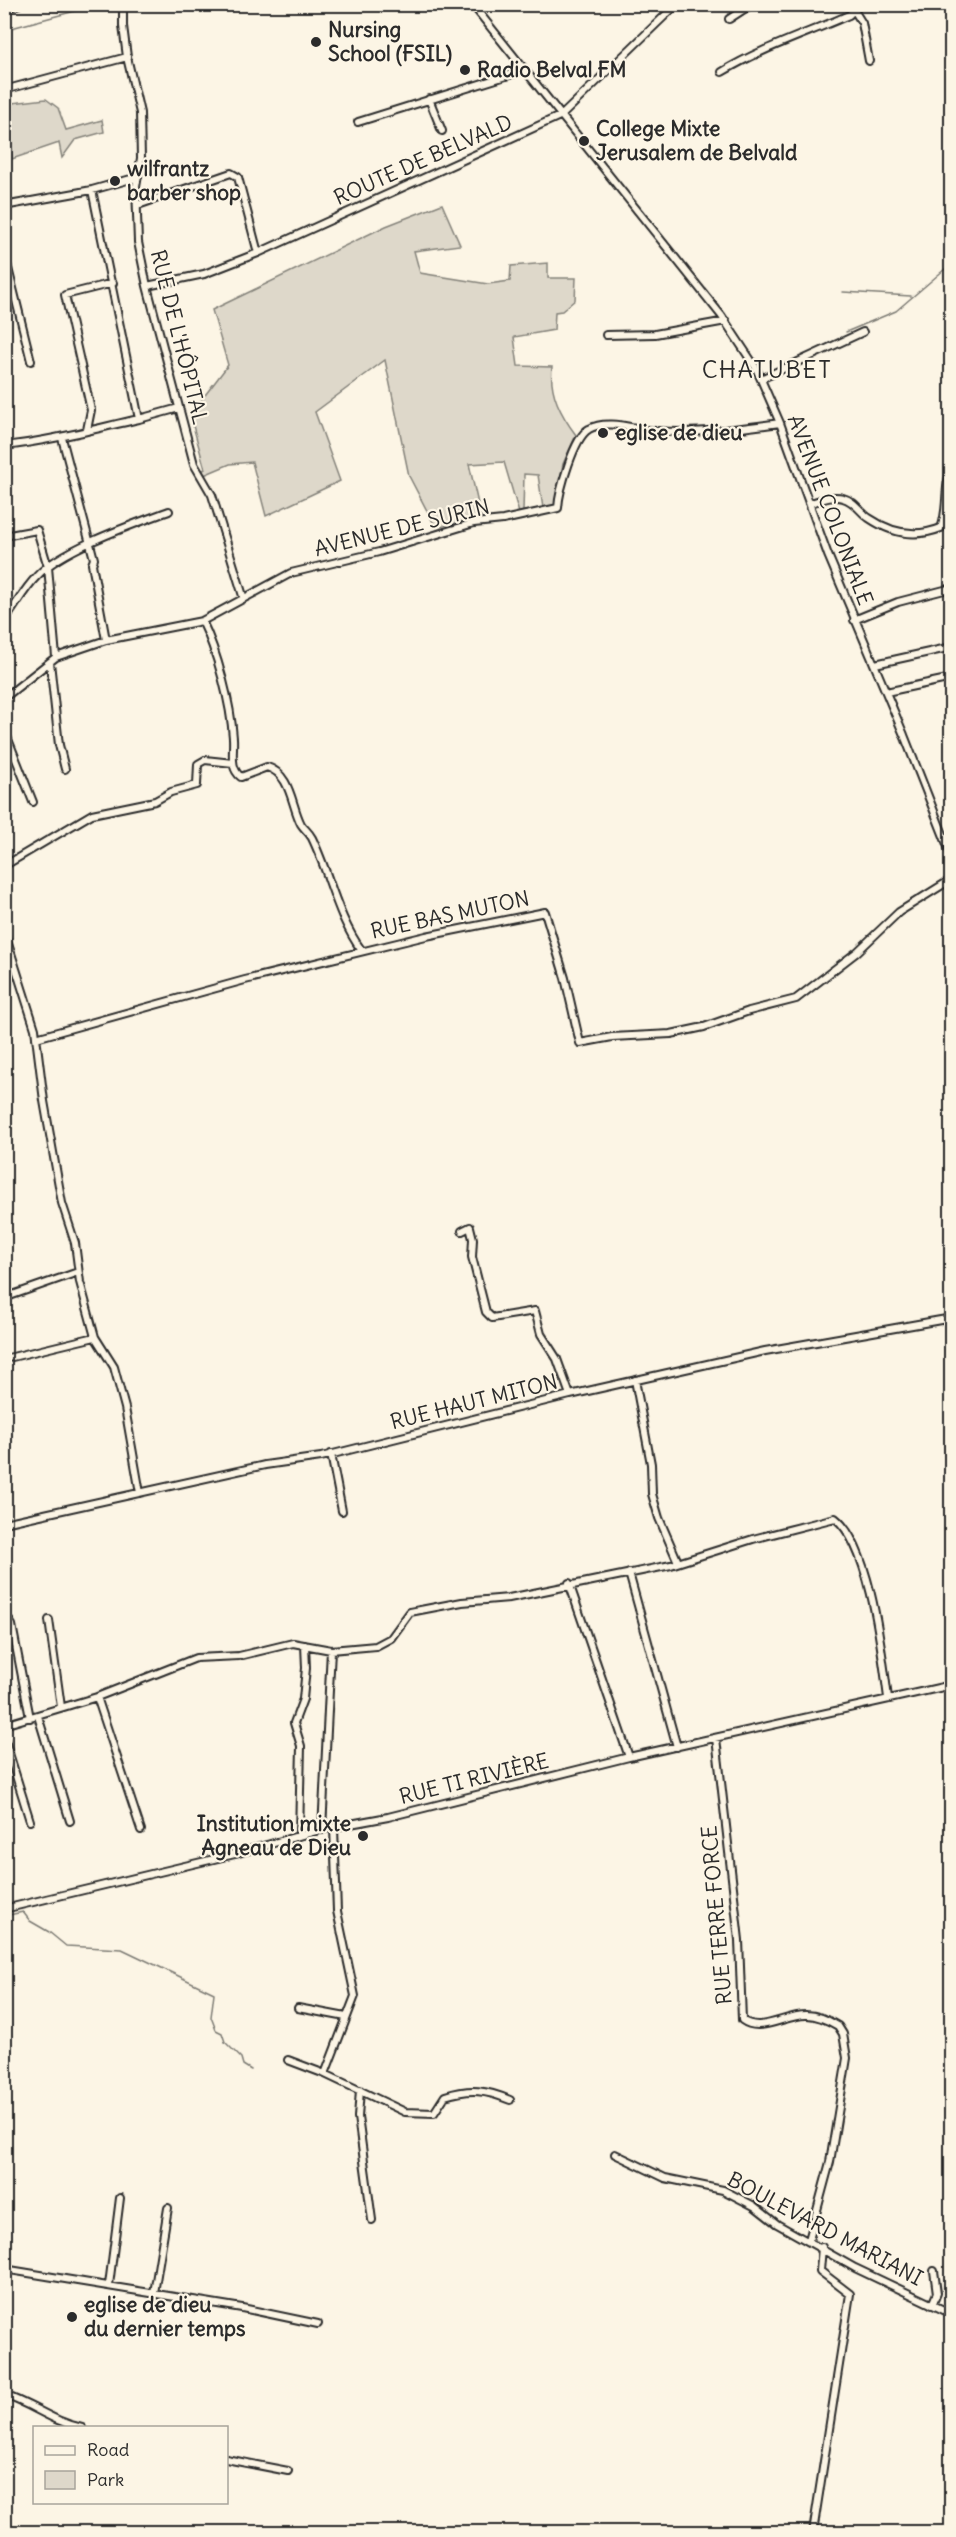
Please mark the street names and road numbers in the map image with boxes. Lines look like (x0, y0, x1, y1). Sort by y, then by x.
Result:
street label: ROUTE DE BELVALD (329, 108, 516, 211)
street label: RUE DE L'HÔPITAL (145, 247, 215, 427)
street label: AVENUE COLONIALE (782, 411, 879, 609)
street label: AVENUE DE SURIN (311, 493, 492, 562)
street label: RUE BAS MUTON (368, 885, 532, 945)
street label: RUE HAUT MITON (388, 1368, 560, 1435)
street label: RUE TI RIVIÈRE (396, 1747, 551, 1810)
street label: RUE TERRE FORCE (695, 1824, 738, 2006)
street label: BOULEVARD MARIANI (723, 2166, 928, 2292)

